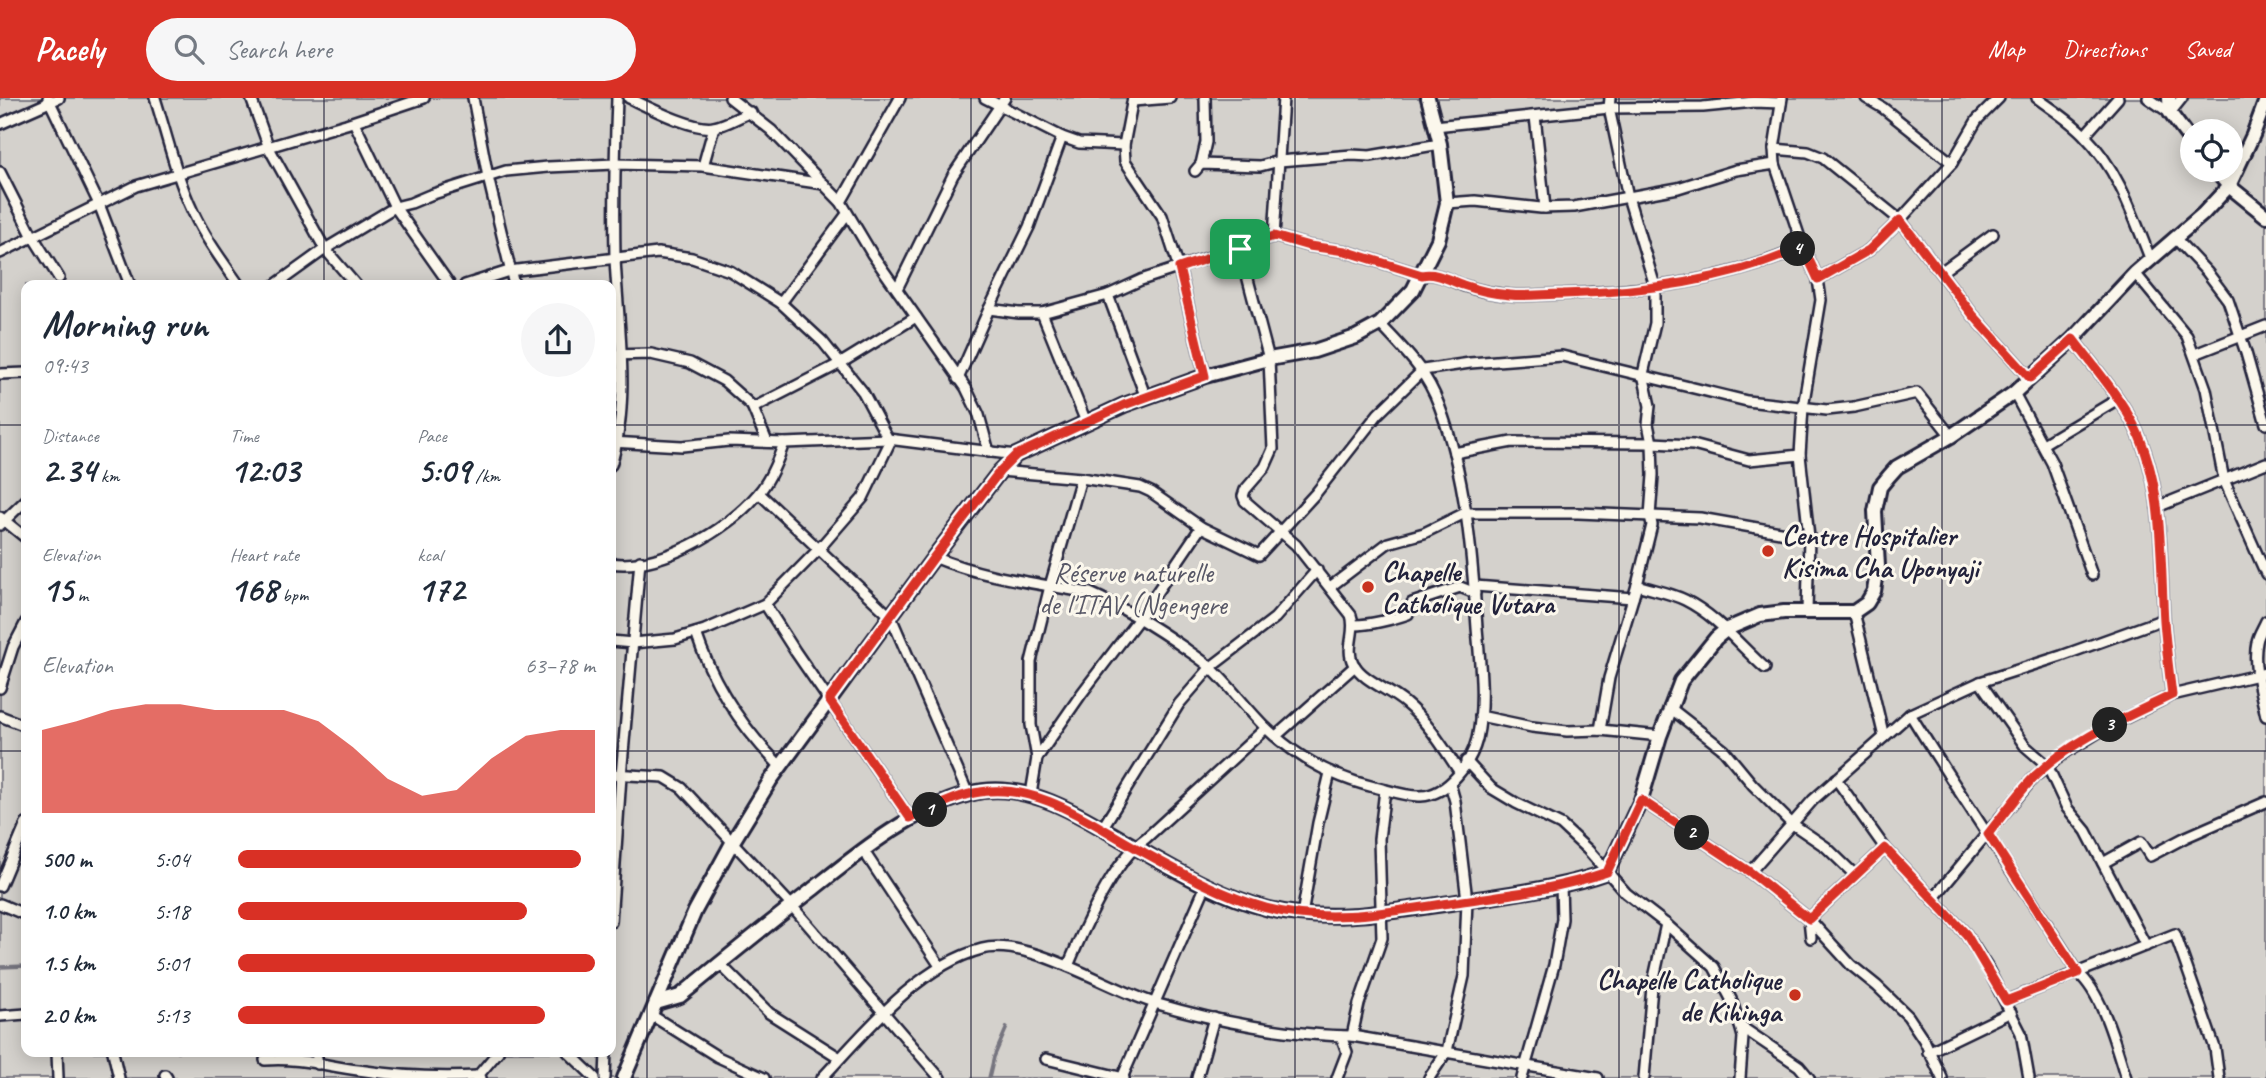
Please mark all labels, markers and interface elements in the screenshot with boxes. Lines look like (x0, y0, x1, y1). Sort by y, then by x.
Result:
search box (146, 18, 636, 81)
text: Pacely (35, 28, 104, 70)
icon: search (170, 30, 208, 68)
text: Search here (226, 33, 332, 66)
text: Map (1988, 34, 2025, 64)
text: Directions (2063, 34, 2146, 64)
text: Saved (2184, 34, 2231, 64)
map controls (2180, 119, 2243, 182)
button: locate (2180, 119, 2243, 182)
pin (1210, 219, 1270, 279)
icon: arrive (1221, 230, 1259, 268)
pin: 4 (1780, 232, 1815, 266)
text: 4 (1793, 236, 1802, 260)
text: Morning run (42, 301, 208, 348)
button: share (521, 303, 595, 377)
text: 09:43 (42, 351, 88, 380)
text: Distance (42, 424, 99, 448)
text: Time (230, 424, 259, 448)
text: Pace (417, 424, 447, 448)
text: 2.34 (42, 448, 96, 493)
text: 12:03 (230, 448, 300, 493)
text: 5:09 (417, 448, 471, 493)
text: km (96, 464, 119, 488)
text: /km (471, 464, 500, 488)
place label: Centre Hospitalier Kisima Cha Uponyaji (1782, 518, 1982, 585)
text: Elevation (42, 543, 100, 567)
text: Heart rate (230, 543, 299, 567)
text: kcal (417, 543, 442, 567)
marker: Centre Hospitalier Kisima Cha Uponyaji (1760, 543, 1776, 559)
place label: Chapelle Catholique Vutara (1382, 554, 1557, 621)
park label: Réserve naturelle de l'ITAV (Ngengere (1039, 555, 1229, 622)
text: 15 (42, 567, 73, 612)
text: 168 (230, 567, 278, 612)
text: 172 (417, 567, 464, 612)
marker: Chapelle Catholique Vutara (1360, 579, 1376, 595)
text: m (73, 583, 88, 607)
text: bpm (278, 583, 308, 607)
text: Elevation (42, 651, 113, 680)
text: 63–78 m (525, 651, 595, 680)
pin: 3 (2092, 708, 2128, 742)
text: 3 (2105, 712, 2114, 736)
pin: 1 (912, 792, 948, 828)
text: 1 (925, 797, 934, 821)
pin: 2 (1674, 816, 1710, 850)
text: 2 (1687, 820, 1696, 844)
text: 500 m (42, 845, 91, 874)
text: 5:04 (154, 845, 190, 874)
text: 1.0 km (42, 897, 96, 926)
text: 5:18 (154, 897, 190, 926)
text: 1.5 km (42, 949, 95, 978)
text: 5:01 (154, 949, 190, 978)
place label: Chapelle Catholique de Kihinga (1597, 962, 1784, 1029)
marker: Chapelle Catholique de Kihinga (1787, 987, 1803, 1003)
text: 2.0 km (42, 1001, 96, 1030)
text: 5:13 (154, 1001, 190, 1030)

